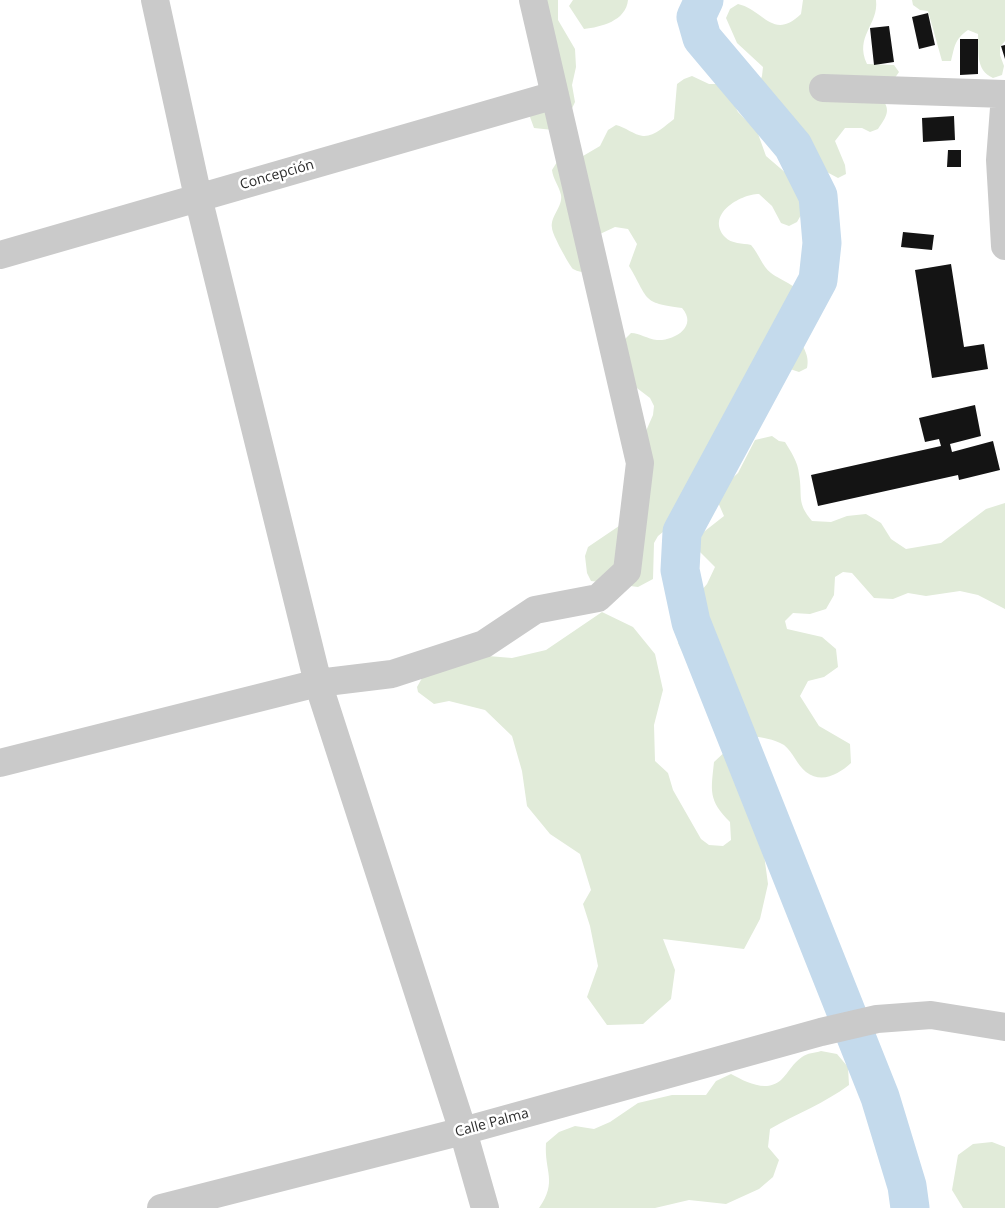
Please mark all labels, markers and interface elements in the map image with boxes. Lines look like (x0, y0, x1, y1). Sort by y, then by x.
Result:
street label: Concepción (238, 156, 316, 194)
street label: Calle Palma (453, 1105, 531, 1141)

